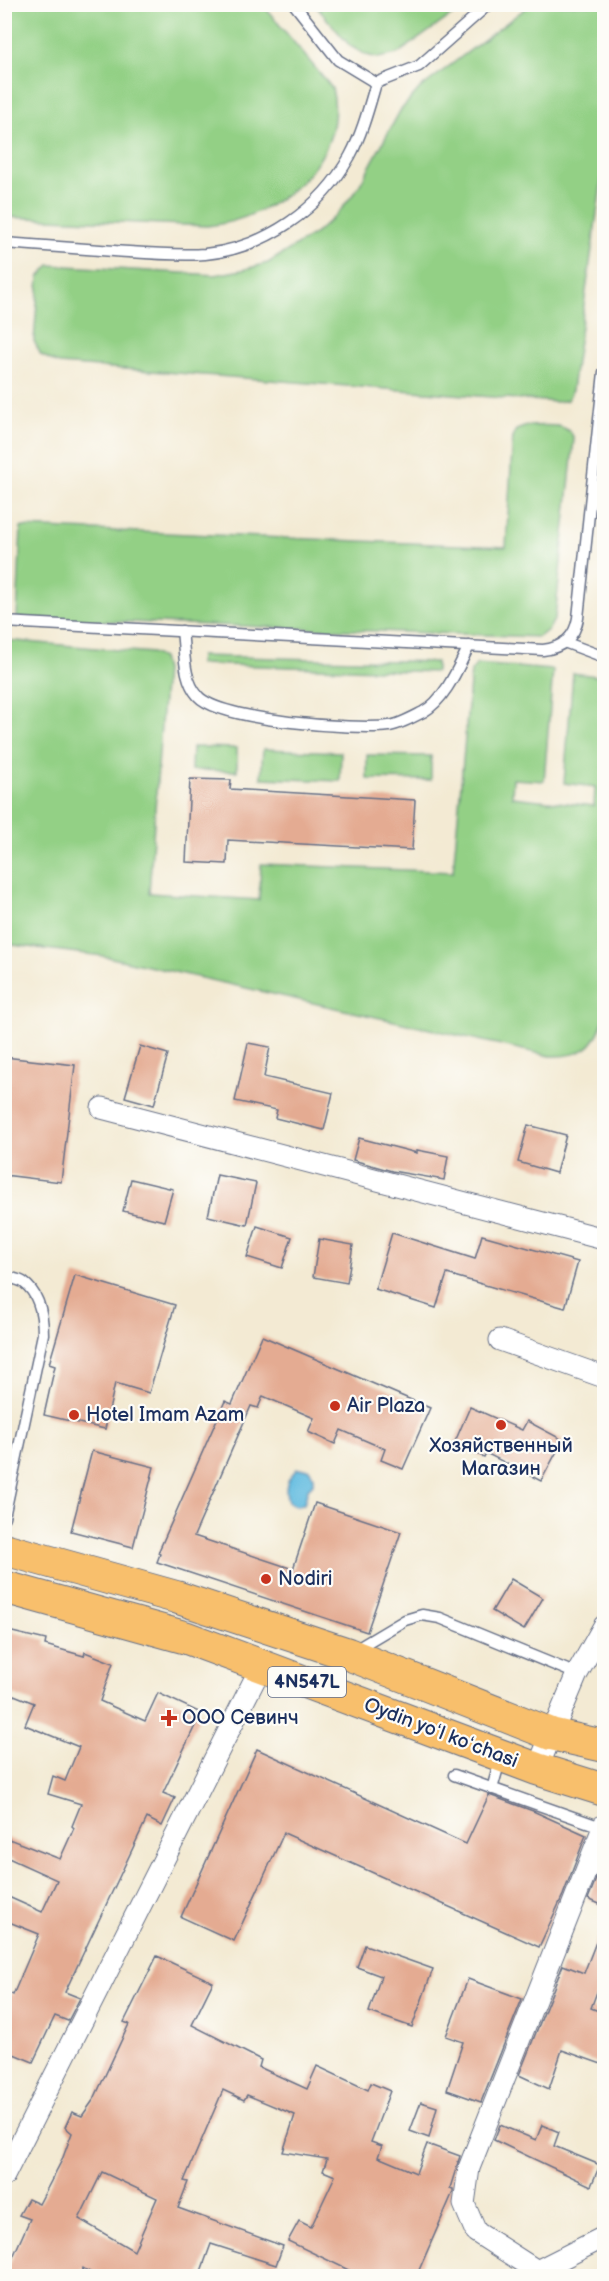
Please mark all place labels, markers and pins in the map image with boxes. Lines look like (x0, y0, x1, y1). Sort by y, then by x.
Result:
place label: Air Plaza (347, 1394, 425, 1418)
marker: Air Plaza (328, 1399, 342, 1413)
place label: Hotel Imam Azam (86, 1403, 244, 1427)
marker: Hotel Imam Azam (67, 1408, 81, 1422)
marker: Хозяйственный Магазин (494, 1418, 508, 1432)
place label: Хозяйственный Магазин (429, 1434, 573, 1481)
place label: Nodiri (278, 1567, 332, 1591)
marker: Nodiri (259, 1572, 273, 1586)
place label: ООО Севинч (182, 1706, 299, 1730)
marker: ООО Севинч (160, 1709, 178, 1727)

